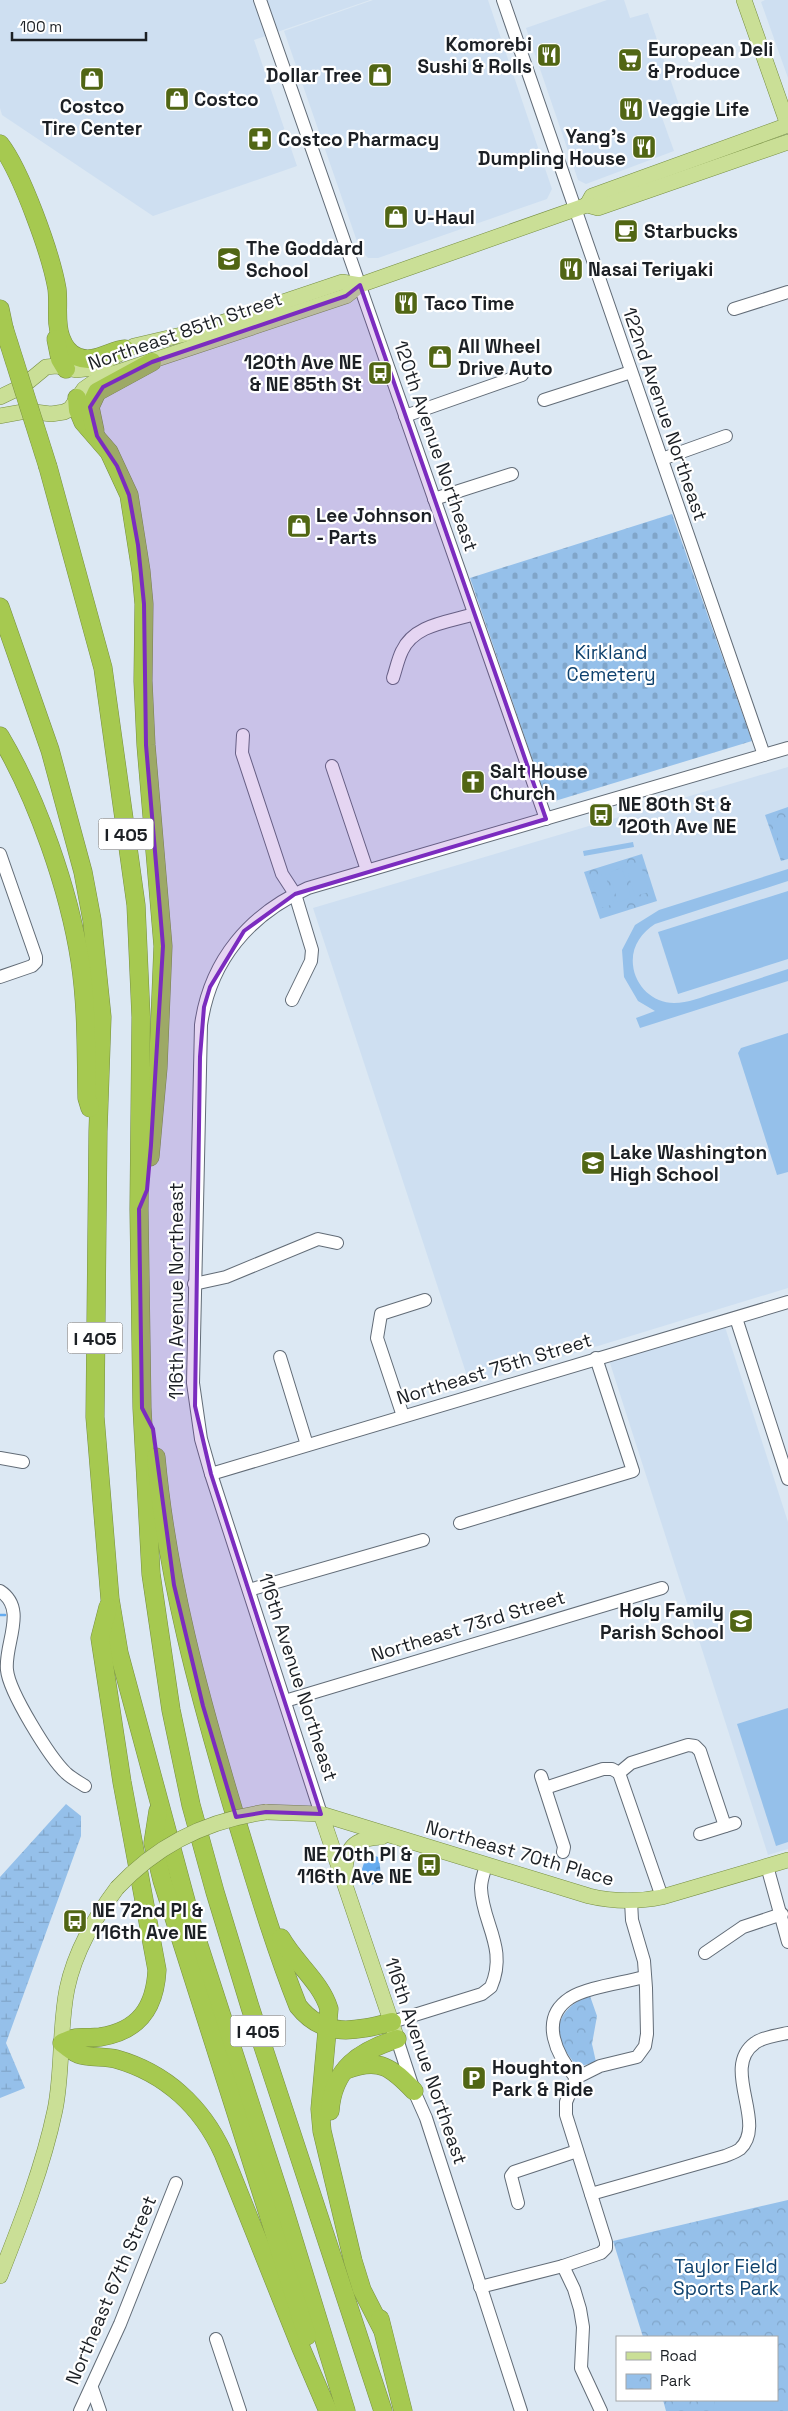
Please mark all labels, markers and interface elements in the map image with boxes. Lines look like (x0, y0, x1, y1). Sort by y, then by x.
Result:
scale bar (12, 10, 146, 42)
text: 100 m (20, 17, 62, 36)
place label: Komorebi Sushi & Rolls (417, 32, 532, 79)
place label: European Deli & Produce (648, 37, 773, 84)
restaurant icon: Komorebi Sushi & Rolls (536, 42, 562, 68)
supermarket icon: European Deli & Produce (617, 47, 643, 73)
shop icon: Dollar Tree (367, 62, 393, 88)
place label: Dollar Tree (266, 63, 362, 88)
shop icon: Costco Tire Center (79, 66, 105, 92)
shop icon: Costco (164, 86, 190, 112)
place label: Costco (194, 87, 259, 112)
place label: Costco Tire Center (42, 94, 142, 141)
restaurant icon: Veggie Life (618, 96, 644, 122)
place label: Veggie Life (648, 97, 750, 122)
place label: Yang's Dumpling House (478, 124, 626, 171)
pharmacy icon: Costco Pharmacy (247, 126, 273, 152)
place label: Costco Pharmacy (278, 127, 439, 152)
restaurant icon: Yang's Dumpling House (631, 134, 657, 160)
shop icon: U-Haul (383, 204, 409, 230)
place label: U-Haul (414, 205, 475, 230)
cafe icon: Starbucks (613, 218, 639, 244)
place label: Starbucks (644, 219, 738, 244)
place label: The Goddard School (246, 236, 363, 283)
school or university icon: The Goddard School (216, 246, 242, 272)
restaurant icon: Nasai Teriyaki (558, 256, 584, 282)
place label: Nasai Teriyaki (588, 257, 713, 282)
street label: Northeast 85th Street (84, 286, 286, 376)
restaurant icon: Taco Time (393, 290, 419, 316)
place label: Taco Time (424, 291, 515, 316)
street label: 122nd Avenue Northeast (617, 304, 713, 524)
place label: All Wheel Drive Auto (458, 334, 553, 381)
street label: 120th Avenue Northeast (388, 337, 484, 555)
shop icon: All Wheel Drive Auto (427, 344, 453, 370)
place label: 120th Ave NE & NE 85th St (244, 350, 362, 397)
bus stop icon: 120th Ave NE & NE 85th St (367, 360, 393, 386)
place label: Lee Johnson - Parts (316, 503, 432, 550)
shop icon: Lee Johnson - Parts (286, 513, 312, 539)
park label: Kirkland Cemetery (566, 640, 656, 687)
place label: Salt House Church (490, 759, 588, 806)
church icon: Salt House Church (460, 769, 486, 795)
place label: NE 80th St & 120th Ave NE (618, 792, 736, 839)
bus stop icon: NE 80th St & 120th Ave NE (588, 802, 614, 828)
road number: I 405 (98, 819, 154, 850)
place label: Lake Washington High School (610, 1140, 767, 1187)
school or university icon: Lake Washington High School (580, 1150, 606, 1176)
street label: 116th Avenue Northeast (164, 1182, 189, 1400)
road number: I 405 (68, 1322, 122, 1354)
street label: Northeast 75th Street (393, 1327, 595, 1411)
street label: 116th Avenue Northeast (253, 1570, 343, 1784)
street label: Northeast 73rd Street (368, 1585, 568, 1667)
place label: Holy Family Parish School (600, 1598, 724, 1645)
school or university icon: Holy Family Parish School (728, 1608, 754, 1634)
street label: Northeast 70th Place (423, 1814, 617, 1892)
place label: NE 70th Pl & 116th Ave NE (297, 1842, 412, 1889)
bus stop icon: NE 70th Pl & 116th Ave NE (416, 1852, 442, 1878)
place label: NE 72nd Pl & 116th Ave NE (92, 1898, 207, 1945)
bus stop icon: NE 72nd Pl & 116th Ave NE (62, 1908, 88, 1934)
street label: 116th Avenue Northeast (379, 1954, 473, 2168)
road number: I 405 (230, 2015, 286, 2046)
place label: Houghton Park & Ride (492, 2055, 594, 2102)
parking icon: Houghton Park & Ride (461, 2065, 487, 2091)
street label: Northeast 67th Street (60, 2192, 162, 2388)
park label: Taylor Field Sports Park (673, 2254, 779, 2301)
legend (616, 2336, 778, 2401)
text: Road (660, 2346, 697, 2365)
text: Park (660, 2371, 691, 2390)

